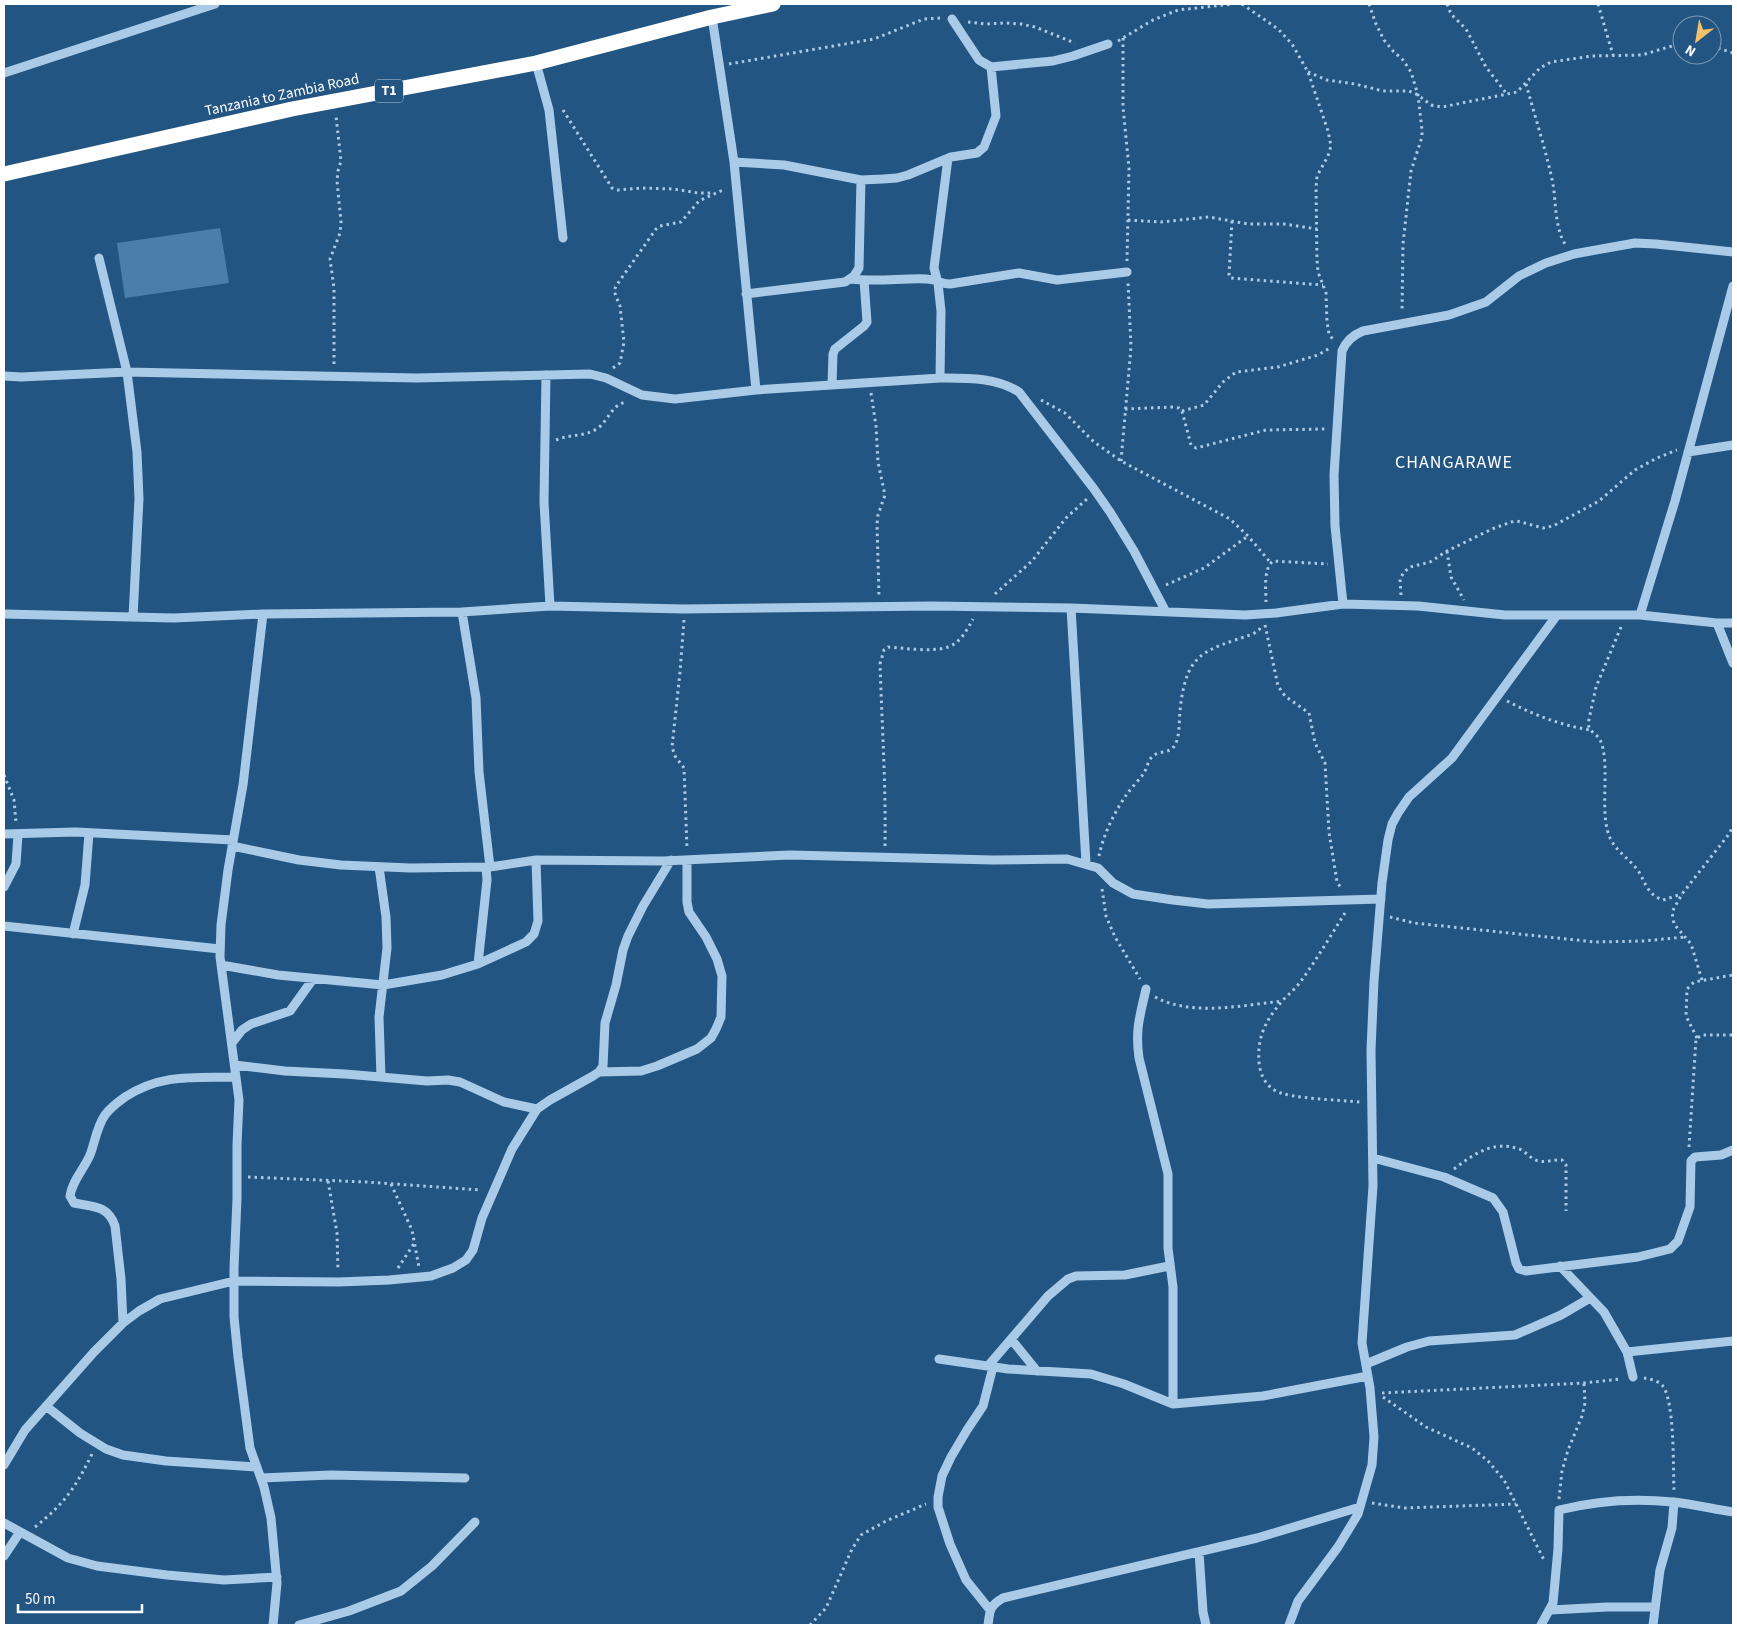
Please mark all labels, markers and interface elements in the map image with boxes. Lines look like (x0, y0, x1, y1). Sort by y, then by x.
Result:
north arrow (1672, 15, 1722, 65)
text: N (1682, 39, 1700, 61)
street label: Tanzania to Zambia Road (203, 68, 361, 122)
road number: T1 (375, 80, 403, 102)
district label: CHANGARAWE (1395, 450, 1513, 475)
scale bar (18, 1582, 141, 1614)
text: 50 m (25, 1589, 55, 1610)

